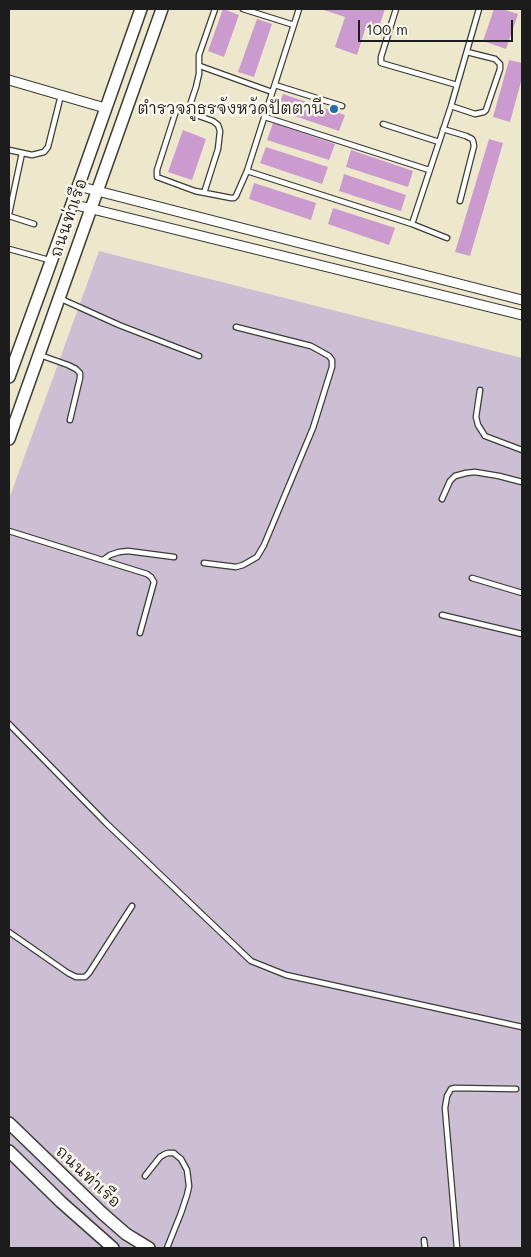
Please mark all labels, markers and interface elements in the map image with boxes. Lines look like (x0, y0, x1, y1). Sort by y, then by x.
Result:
scale bar (361, 10, 516, 42)
text: 100 m (366, 19, 408, 39)
place label: ตำรวจภูธรจังหวัดปัตตานี (137, 99, 324, 119)
marker: ตำรวจภูธรจังหวัดปัตตานี (328, 103, 340, 115)
street label: ถนนท่าเรือ (47, 176, 91, 260)
street label: ถนนท่าเรือ (51, 1142, 125, 1212)

